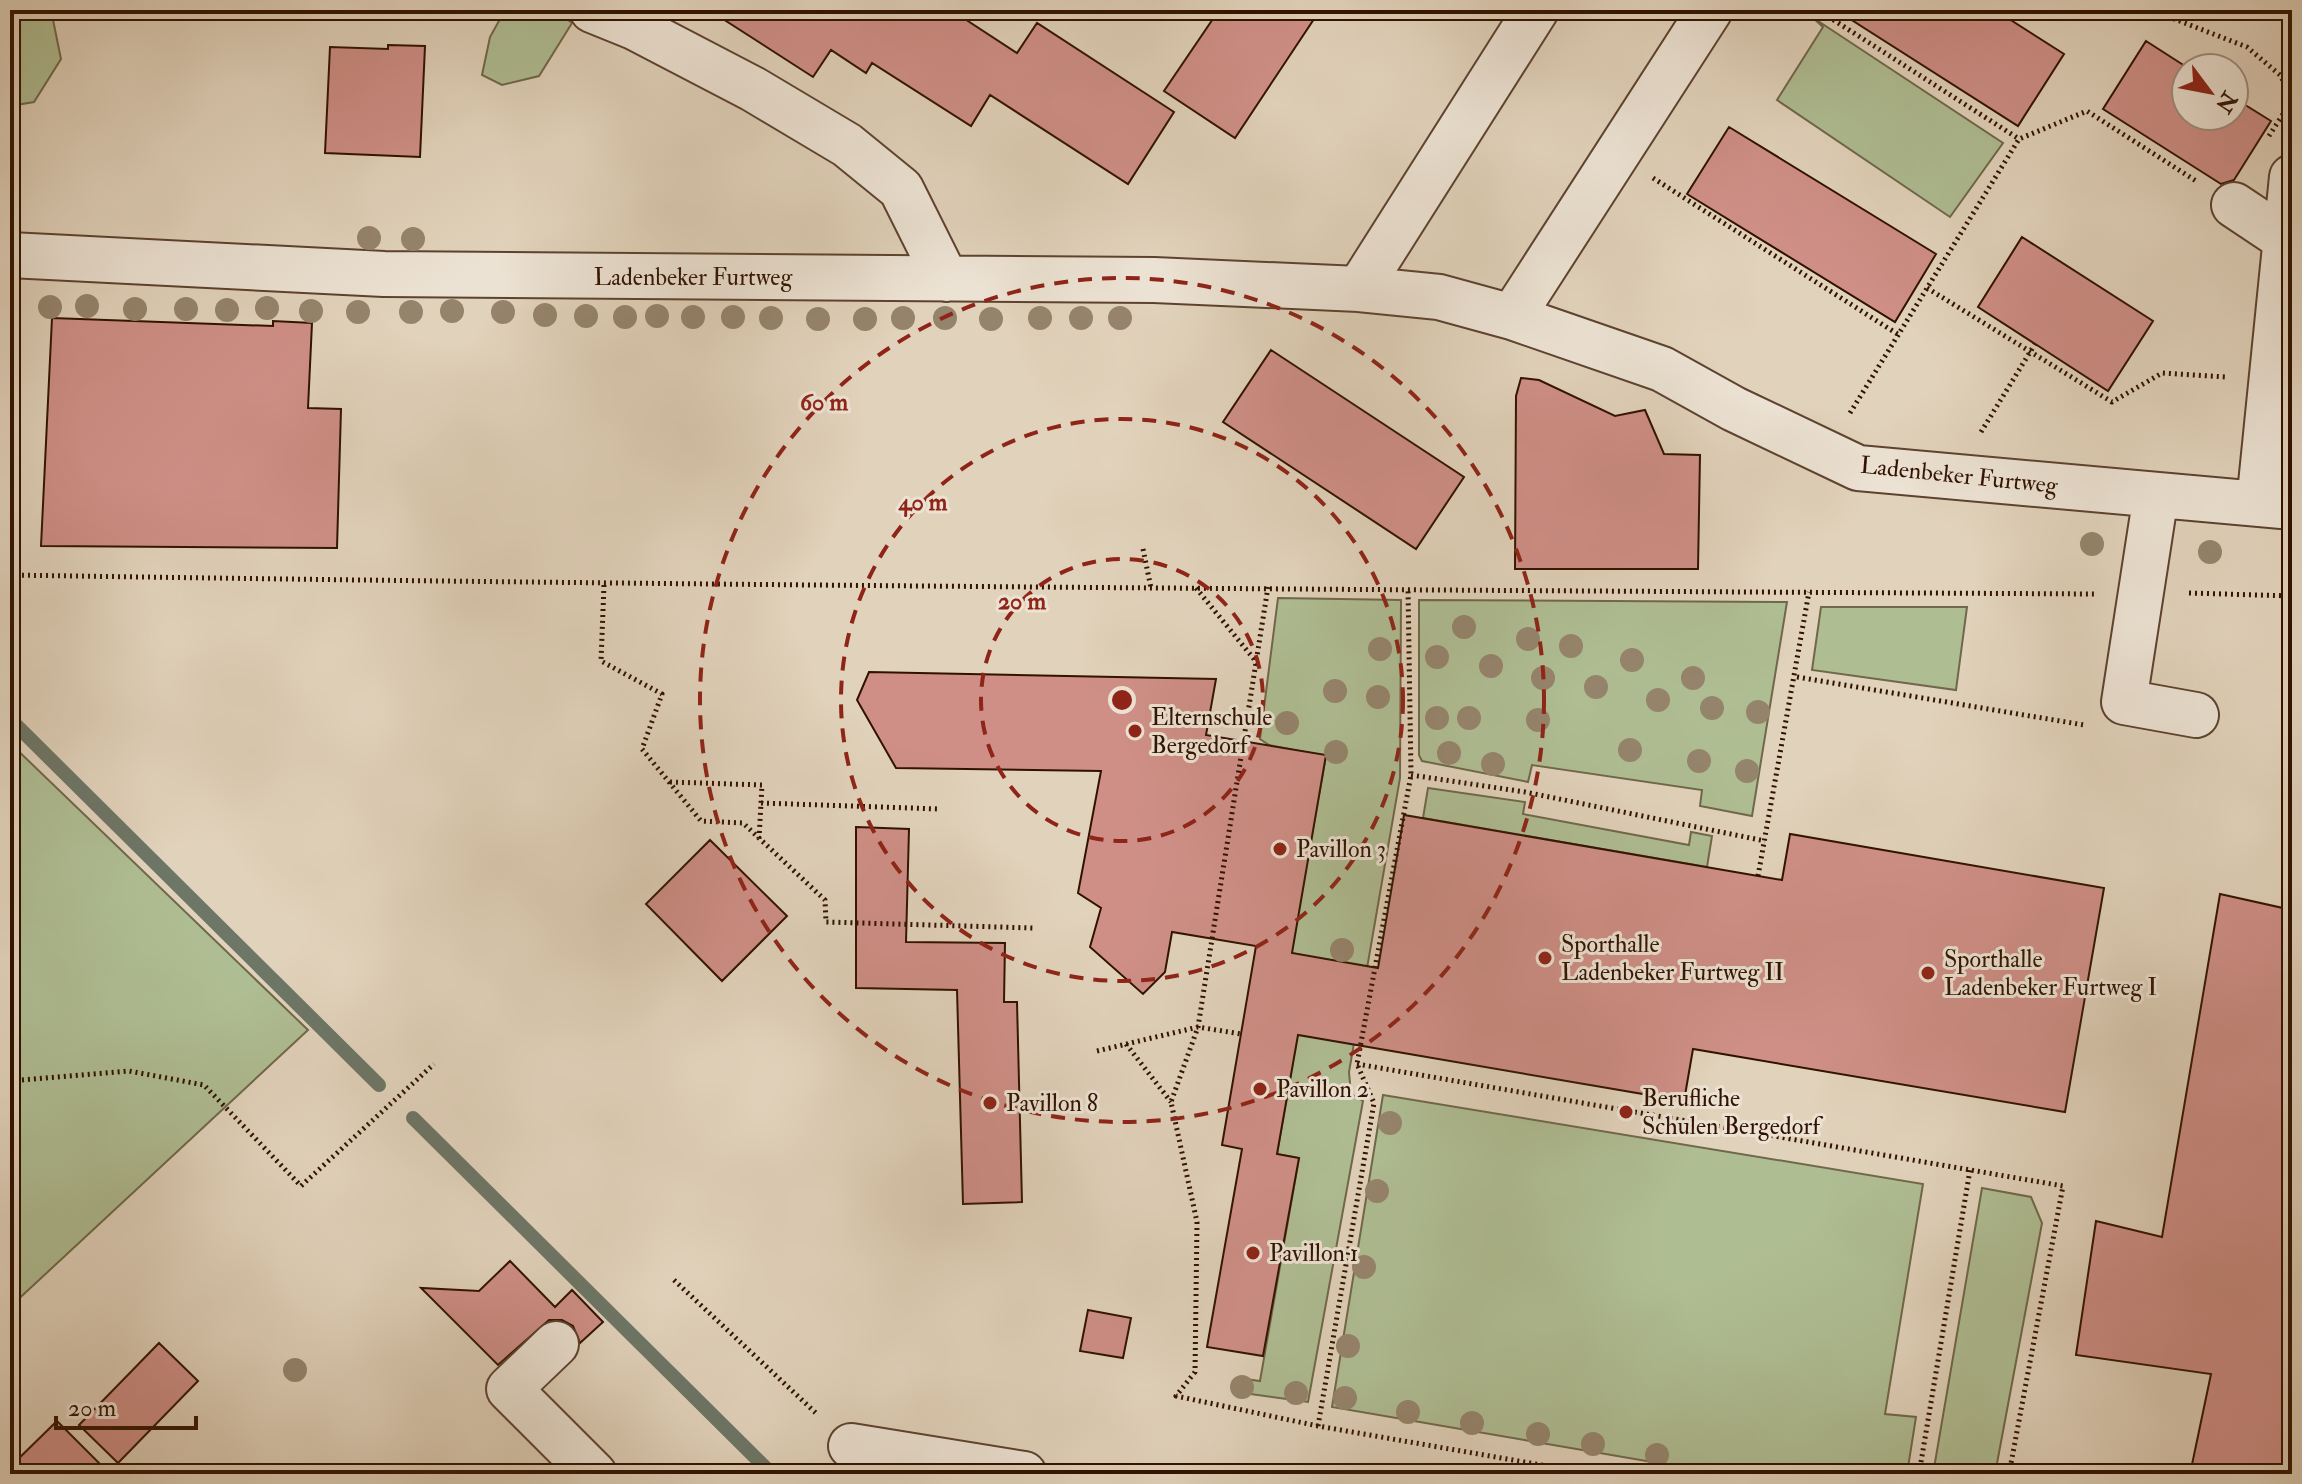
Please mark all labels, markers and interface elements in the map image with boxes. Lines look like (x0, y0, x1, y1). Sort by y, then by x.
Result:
north arrow (2170, 52, 2250, 132)
text: N (2209, 85, 2244, 118)
street label: Ladenbeker Furtweg (594, 262, 793, 293)
text: 60 m (800, 387, 848, 418)
street label: Ladenbeker Furtweg (1859, 450, 2060, 501)
text: 40 m (898, 487, 948, 518)
text: 20 m (998, 586, 1046, 617)
centre of rings (1108, 686, 1136, 714)
place label: Elternschule Bergedorf (1151, 702, 1272, 761)
marker: Elternschule Bergedorf (1126, 722, 1144, 740)
place label: Pavillon 3 (1296, 834, 1386, 865)
marker: Pavillon 3 (1271, 840, 1289, 858)
place label: Sporthalle Ladenbeker Furtweg II (1561, 929, 1784, 988)
place label: Sporthalle Ladenbeker Furtweg I (1944, 944, 2157, 1003)
marker: Sporthalle Ladenbeker Furtweg II (1536, 949, 1554, 967)
marker: Sporthalle Ladenbeker Furtweg I (1919, 964, 1937, 982)
place label: Pavillon 2 (1276, 1074, 1369, 1105)
marker: Pavillon 2 (1251, 1080, 1269, 1098)
place label: Berufliche Schulen Bergedorf (1642, 1083, 1823, 1142)
place label: Pavillon 8 (1006, 1088, 1098, 1119)
marker: Pavillon 8 (981, 1094, 999, 1112)
marker: Berufliche Schulen Bergedorf (1617, 1103, 1635, 1121)
place label: Pavillon 1 (1269, 1238, 1358, 1269)
marker: Pavillon 1 (1244, 1244, 1262, 1262)
scale bar (56, 1380, 196, 1430)
text: 20 m (68, 1393, 117, 1424)

